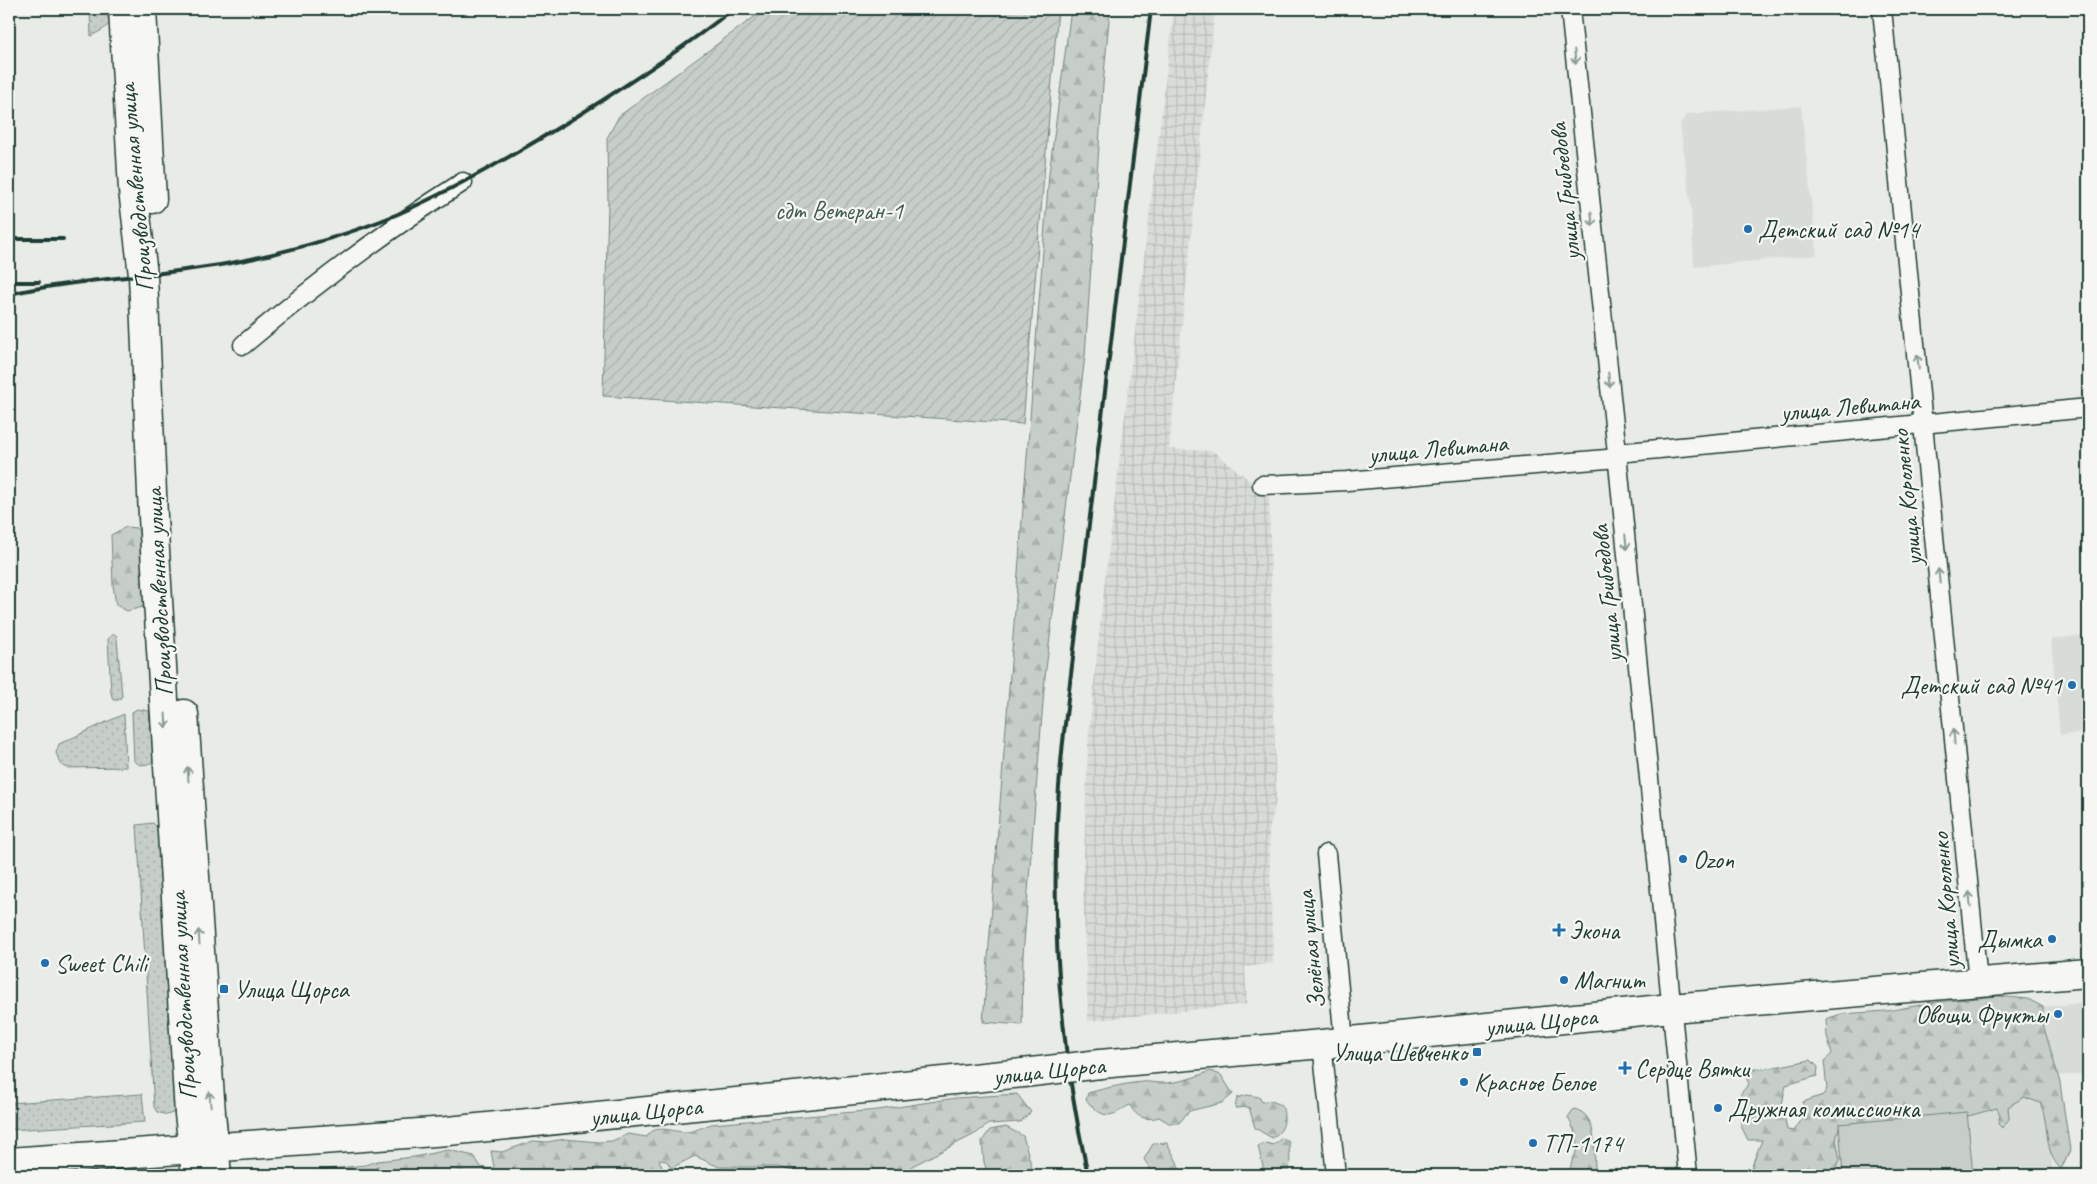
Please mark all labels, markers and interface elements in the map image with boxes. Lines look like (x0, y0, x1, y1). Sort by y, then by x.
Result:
one-way arrow (1570, 49, 1580, 65)
street label: Производственная улица (111, 80, 161, 293)
street label: улица Грибоедова (1542, 119, 1588, 264)
park label: сдт Ветеран-1 (775, 195, 905, 227)
one-way arrow (1587, 210, 1597, 226)
place label: Детский сад №14 (1758, 214, 1922, 246)
marker: Детский сад №14 (1742, 223, 1754, 235)
one-way arrow (1913, 354, 1923, 370)
one-way arrow (1605, 372, 1614, 388)
street label: улица Левитана (1777, 385, 1923, 429)
street label: улица Левитана (1365, 427, 1511, 471)
street label: улица Короленко (1884, 427, 1930, 570)
street label: Производственная улица (137, 484, 180, 697)
street label: улица Грибоедова (1584, 521, 1630, 666)
one-way arrow (1621, 534, 1631, 550)
one-way arrow (1934, 568, 1944, 584)
place label: Детский сад №41 (1901, 670, 2064, 702)
marker: Детский сад №41 (2066, 679, 2078, 691)
one-way arrow (161, 713, 170, 729)
one-way arrow (1949, 730, 1959, 746)
one-way arrow (184, 767, 193, 783)
street label: улица Короленко (1924, 830, 1968, 972)
place label: Ozon (1693, 844, 1735, 876)
marker: Ozon (1677, 853, 1689, 865)
street label: Зелёная улица (1289, 887, 1333, 1011)
street label: Производственная улица (161, 888, 204, 1101)
one-way arrow (1965, 891, 1975, 907)
place label: Экона (1569, 915, 1621, 947)
marker: Экона (1553, 924, 1565, 936)
place label: Дымка (1978, 924, 2044, 956)
one-way arrow (195, 929, 204, 945)
marker: Дымка (2046, 933, 2058, 945)
place label: Sweet Chili (55, 948, 150, 980)
marker: Sweet Chili (39, 957, 51, 969)
place label: Магнит (1574, 965, 1646, 997)
place label: Улица Щорса (234, 974, 351, 1006)
marker: Магнит (1558, 974, 1570, 986)
marker: Улица Щорса (218, 983, 230, 995)
place label: Овощи Фрукты (1916, 999, 2050, 1031)
street label: улица Щорса (1482, 1000, 1601, 1044)
marker: Овощи Фрукты (2052, 1008, 2064, 1020)
place label: Улица Шевченко (1332, 1037, 1470, 1069)
marker: Улица Шевченко (1471, 1046, 1483, 1058)
street label: улица Щорса (990, 1049, 1109, 1093)
place label: Сердце Вятки (1635, 1053, 1751, 1085)
marker: Сердце Вятки (1619, 1062, 1631, 1074)
place label: Красное Белое (1474, 1067, 1597, 1099)
marker: Красное Белое (1458, 1076, 1470, 1088)
street label: улица Щорса (587, 1090, 706, 1134)
one-way arrow (205, 1091, 215, 1107)
place label: Дружная комиссионка (1728, 1093, 1922, 1125)
marker: Дружная комиссионка (1712, 1102, 1724, 1114)
place label: ТП-1174 (1543, 1128, 1625, 1160)
marker: ТП-1174 (1527, 1137, 1539, 1149)

